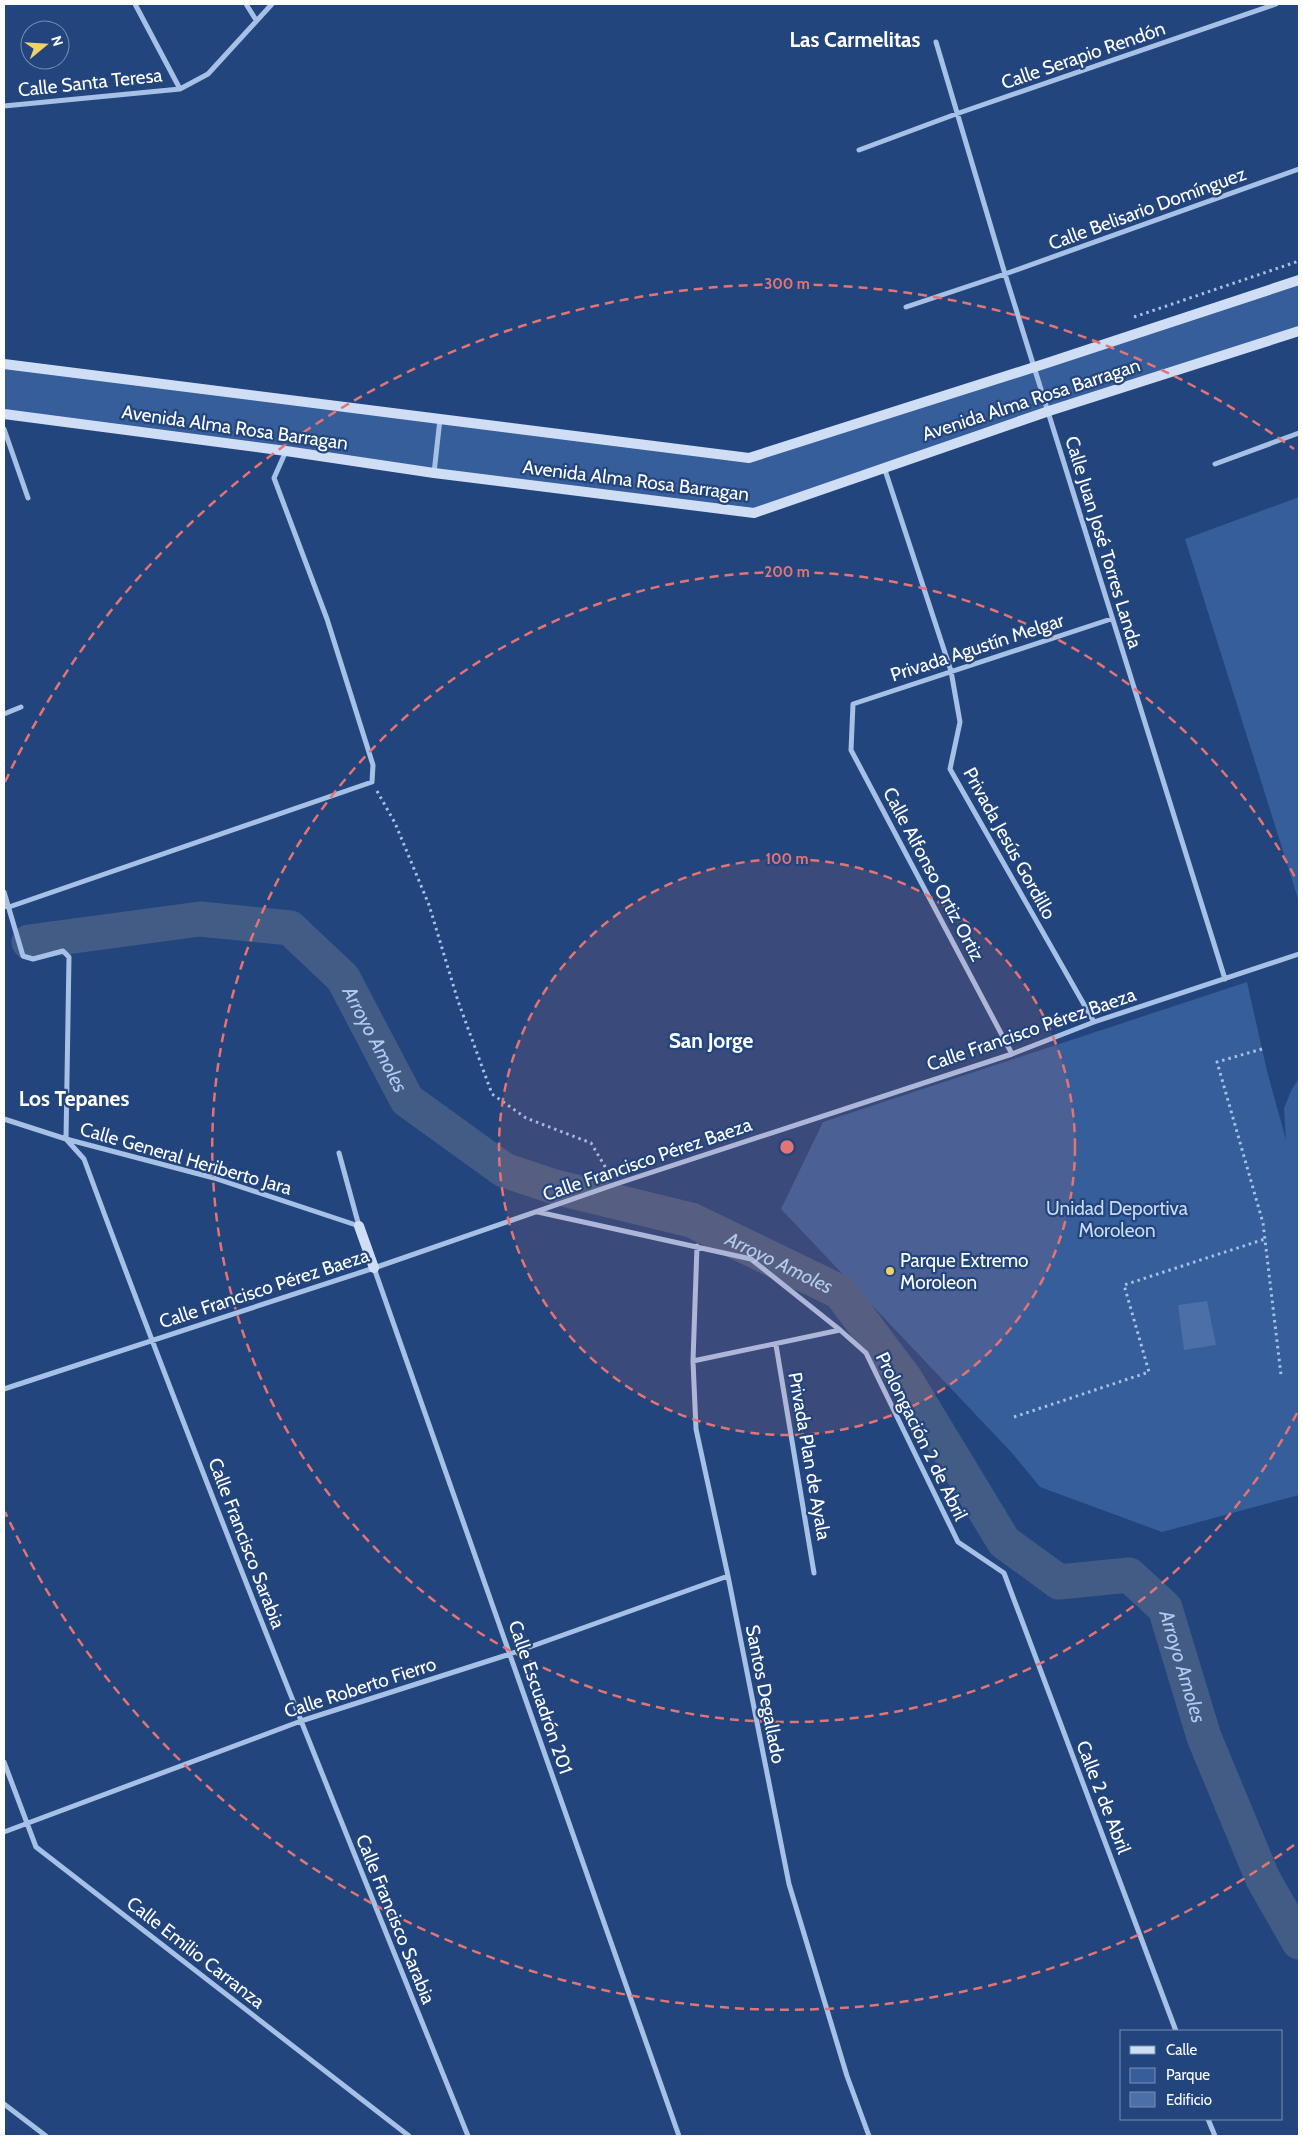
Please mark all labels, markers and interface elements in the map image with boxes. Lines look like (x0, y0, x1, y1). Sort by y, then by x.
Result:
street label: Calle Serapio Rendón (998, 17, 1168, 94)
north arrow (20, 20, 70, 70)
district label: Las Carmelitas (790, 27, 921, 52)
text: N (47, 33, 67, 48)
street label: Calle Santa Teresa (17, 63, 163, 102)
street label: Calle Belisario Domínguez (1045, 162, 1249, 255)
text: 300 m (764, 275, 810, 293)
street label: Avenida Alma Rosa Barragan (919, 353, 1143, 446)
street label: Avenida Alma Rosa Barragan (120, 400, 349, 455)
street label: Calle Juan José Torres Landa (1060, 433, 1147, 651)
street label: Avenida Alma Rosa Barragan (521, 455, 751, 506)
text: 200 m (764, 563, 810, 581)
street label: Privada Agustín Melgar (887, 609, 1067, 686)
street label: Privada Jesús Gordillo (958, 763, 1061, 923)
street label: Calle Alfonso Ortiz Ortiz (878, 783, 989, 965)
text: 100 m (765, 850, 809, 868)
water label: Arroyo Amoles (337, 981, 413, 1096)
street label: Calle Francisco Pérez Baeza (924, 983, 1139, 1076)
district label: San Jorge (669, 1028, 754, 1053)
district label: Los Tepanes (19, 1086, 129, 1111)
street label: Calle Francisco Pérez Baeza (540, 1113, 755, 1206)
street label: Calle General Heriberto Jara (77, 1117, 294, 1200)
centre of rings (778, 1138, 796, 1156)
park label: Unidad Deportiva Moroleon (1046, 1197, 1188, 1242)
water label: Arroyo Amoles (721, 1226, 837, 1299)
street label: Calle Francisco Pérez Baeza (156, 1244, 372, 1333)
place label: Parque Extremo Moroleon (900, 1249, 1029, 1294)
marker: Parque Extremo Moroleon (884, 1265, 896, 1277)
street label: Prolongación 2 de Abril (871, 1348, 973, 1525)
street label: Privada Plan de Ayala (783, 1370, 836, 1542)
street label: Calle Francisco Sarabia (203, 1455, 290, 1632)
water label: Arroyo Amoles (1154, 1606, 1211, 1726)
street label: Calle Escuadrón 201 (503, 1617, 578, 1777)
street label: Santos Degallado (741, 1623, 790, 1765)
street label: Calle Roberto Fierro (281, 1652, 439, 1723)
street label: Calle 2 de Abril (1071, 1737, 1136, 1857)
street label: Calle Francisco Sarabia (351, 1831, 440, 2007)
street label: Calle Emilio Carranza (122, 1891, 269, 2013)
legend (1120, 2030, 1283, 2120)
text: Calle (1166, 2041, 1197, 2059)
text: Parque (1166, 2066, 1210, 2084)
text: Edificio (1166, 2091, 1212, 2109)

